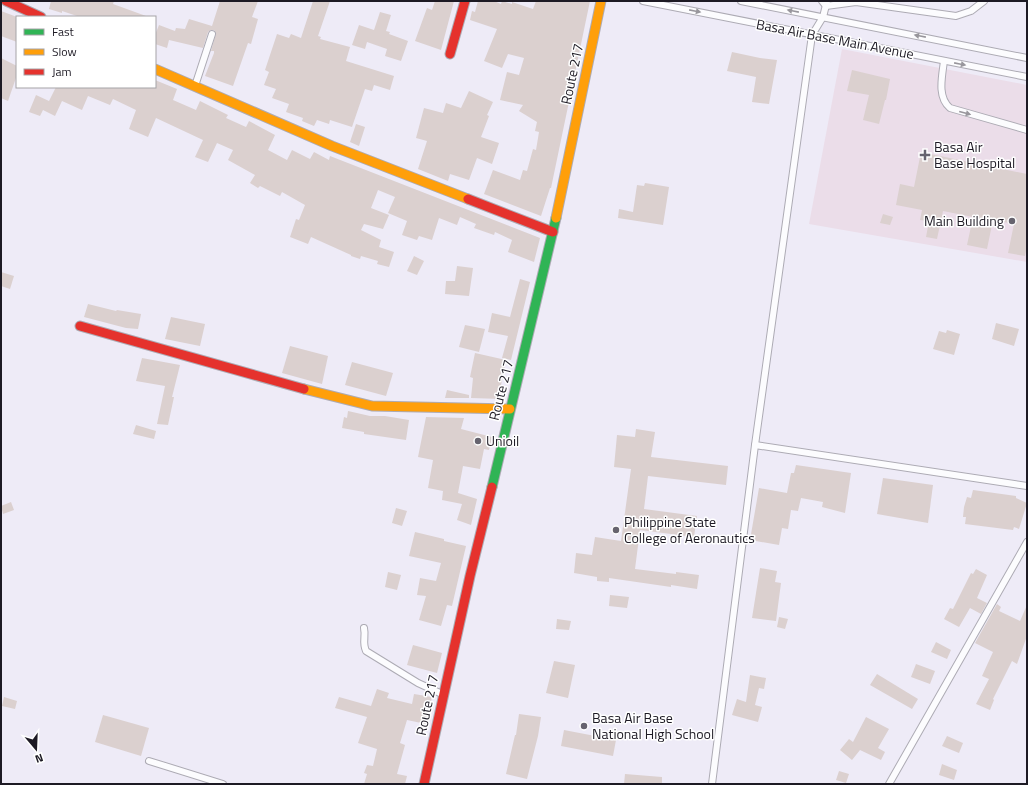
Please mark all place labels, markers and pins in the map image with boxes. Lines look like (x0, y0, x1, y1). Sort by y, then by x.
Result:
place label: Basa Air Base Hospital (934, 136, 1015, 173)
marker: Basa Air Base Hospital (919, 149, 931, 161)
place label: Main Building (924, 210, 1004, 231)
marker: Main Building (1007, 216, 1017, 226)
place label: Unioil (486, 430, 519, 451)
marker: Unioil (473, 436, 483, 446)
place label: Philippine State College of Aeronautics (624, 511, 755, 548)
marker: Philippine State College of Aeronautics (611, 525, 621, 535)
place label: Basa Air Base National High School (592, 707, 714, 744)
marker: Basa Air Base National High School (579, 721, 589, 731)

